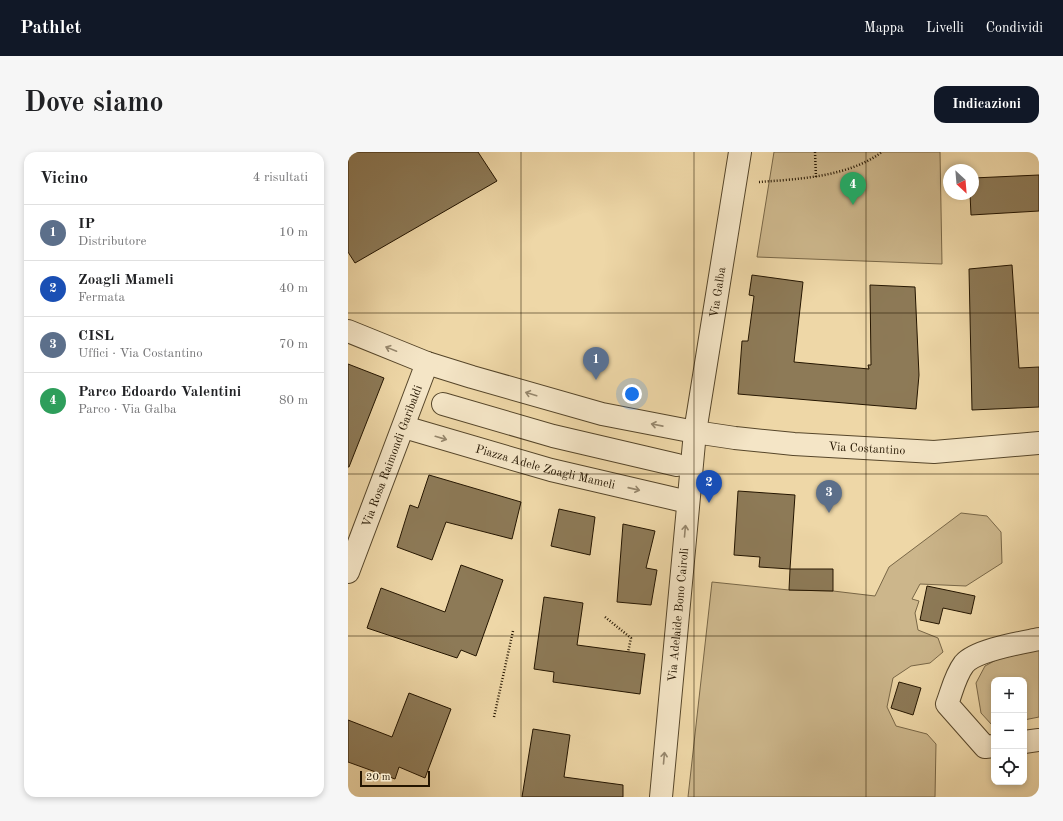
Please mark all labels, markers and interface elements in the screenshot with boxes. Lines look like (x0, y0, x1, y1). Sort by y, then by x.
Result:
text: Pathlet (20, 19, 81, 38)
text: Mappa (864, 21, 904, 35)
text: Livelli (926, 21, 964, 35)
text: Condividi (986, 21, 1043, 35)
button: Indicazioni (934, 86, 1039, 123)
text: Dove siamo (24, 90, 164, 118)
north arrow (943, 164, 979, 200)
text: Vicino (40, 170, 88, 187)
text: 4 risultati (253, 171, 308, 184)
pin: 4 (840, 172, 866, 205)
text: IP (78, 217, 95, 232)
text: 1 (49, 226, 57, 239)
text: 10 m (279, 226, 308, 239)
text: Distributore (78, 235, 147, 248)
street label: Via Galba (708, 266, 728, 319)
text: Zoagli Mameli (78, 273, 174, 288)
text: 2 (49, 282, 57, 295)
text: 40 m (279, 282, 308, 295)
text: Fermata (78, 291, 125, 304)
text: CISL (78, 329, 114, 344)
text: 3 (49, 338, 57, 351)
text: 70 m (279, 338, 308, 351)
one-way arrow (386, 345, 398, 352)
text: Uffici · Via Costantino (78, 347, 203, 360)
pin: 1 (583, 347, 609, 380)
street label: Via Rosa Raimondi Garibaldi (361, 384, 425, 529)
your location (622, 384, 642, 404)
text: Parco Edoardo Valentini (78, 385, 241, 400)
one-way arrow (525, 390, 538, 397)
text: 4 (49, 394, 57, 407)
text: 80 m (279, 394, 308, 407)
text: Parco · Via Galba (78, 403, 176, 416)
one-way arrow (651, 420, 664, 428)
one-way arrow (434, 435, 447, 442)
street label: Via Costantino (828, 441, 906, 457)
street label: Piazza Adele Zoagli Mameli (474, 443, 616, 492)
pin: 2 (696, 470, 722, 503)
pin: 3 (816, 480, 842, 513)
one-way arrow (627, 486, 640, 494)
one-way arrow (682, 525, 689, 538)
street label: Via Adelaide Bono Cairoli (667, 547, 691, 682)
map controls (991, 677, 1027, 785)
button: + (991, 677, 1027, 713)
button: − (991, 713, 1027, 749)
button: locate (991, 749, 1027, 785)
one-way arrow (661, 752, 668, 765)
scale bar (360, 769, 430, 788)
text: 20 m (366, 772, 391, 783)

